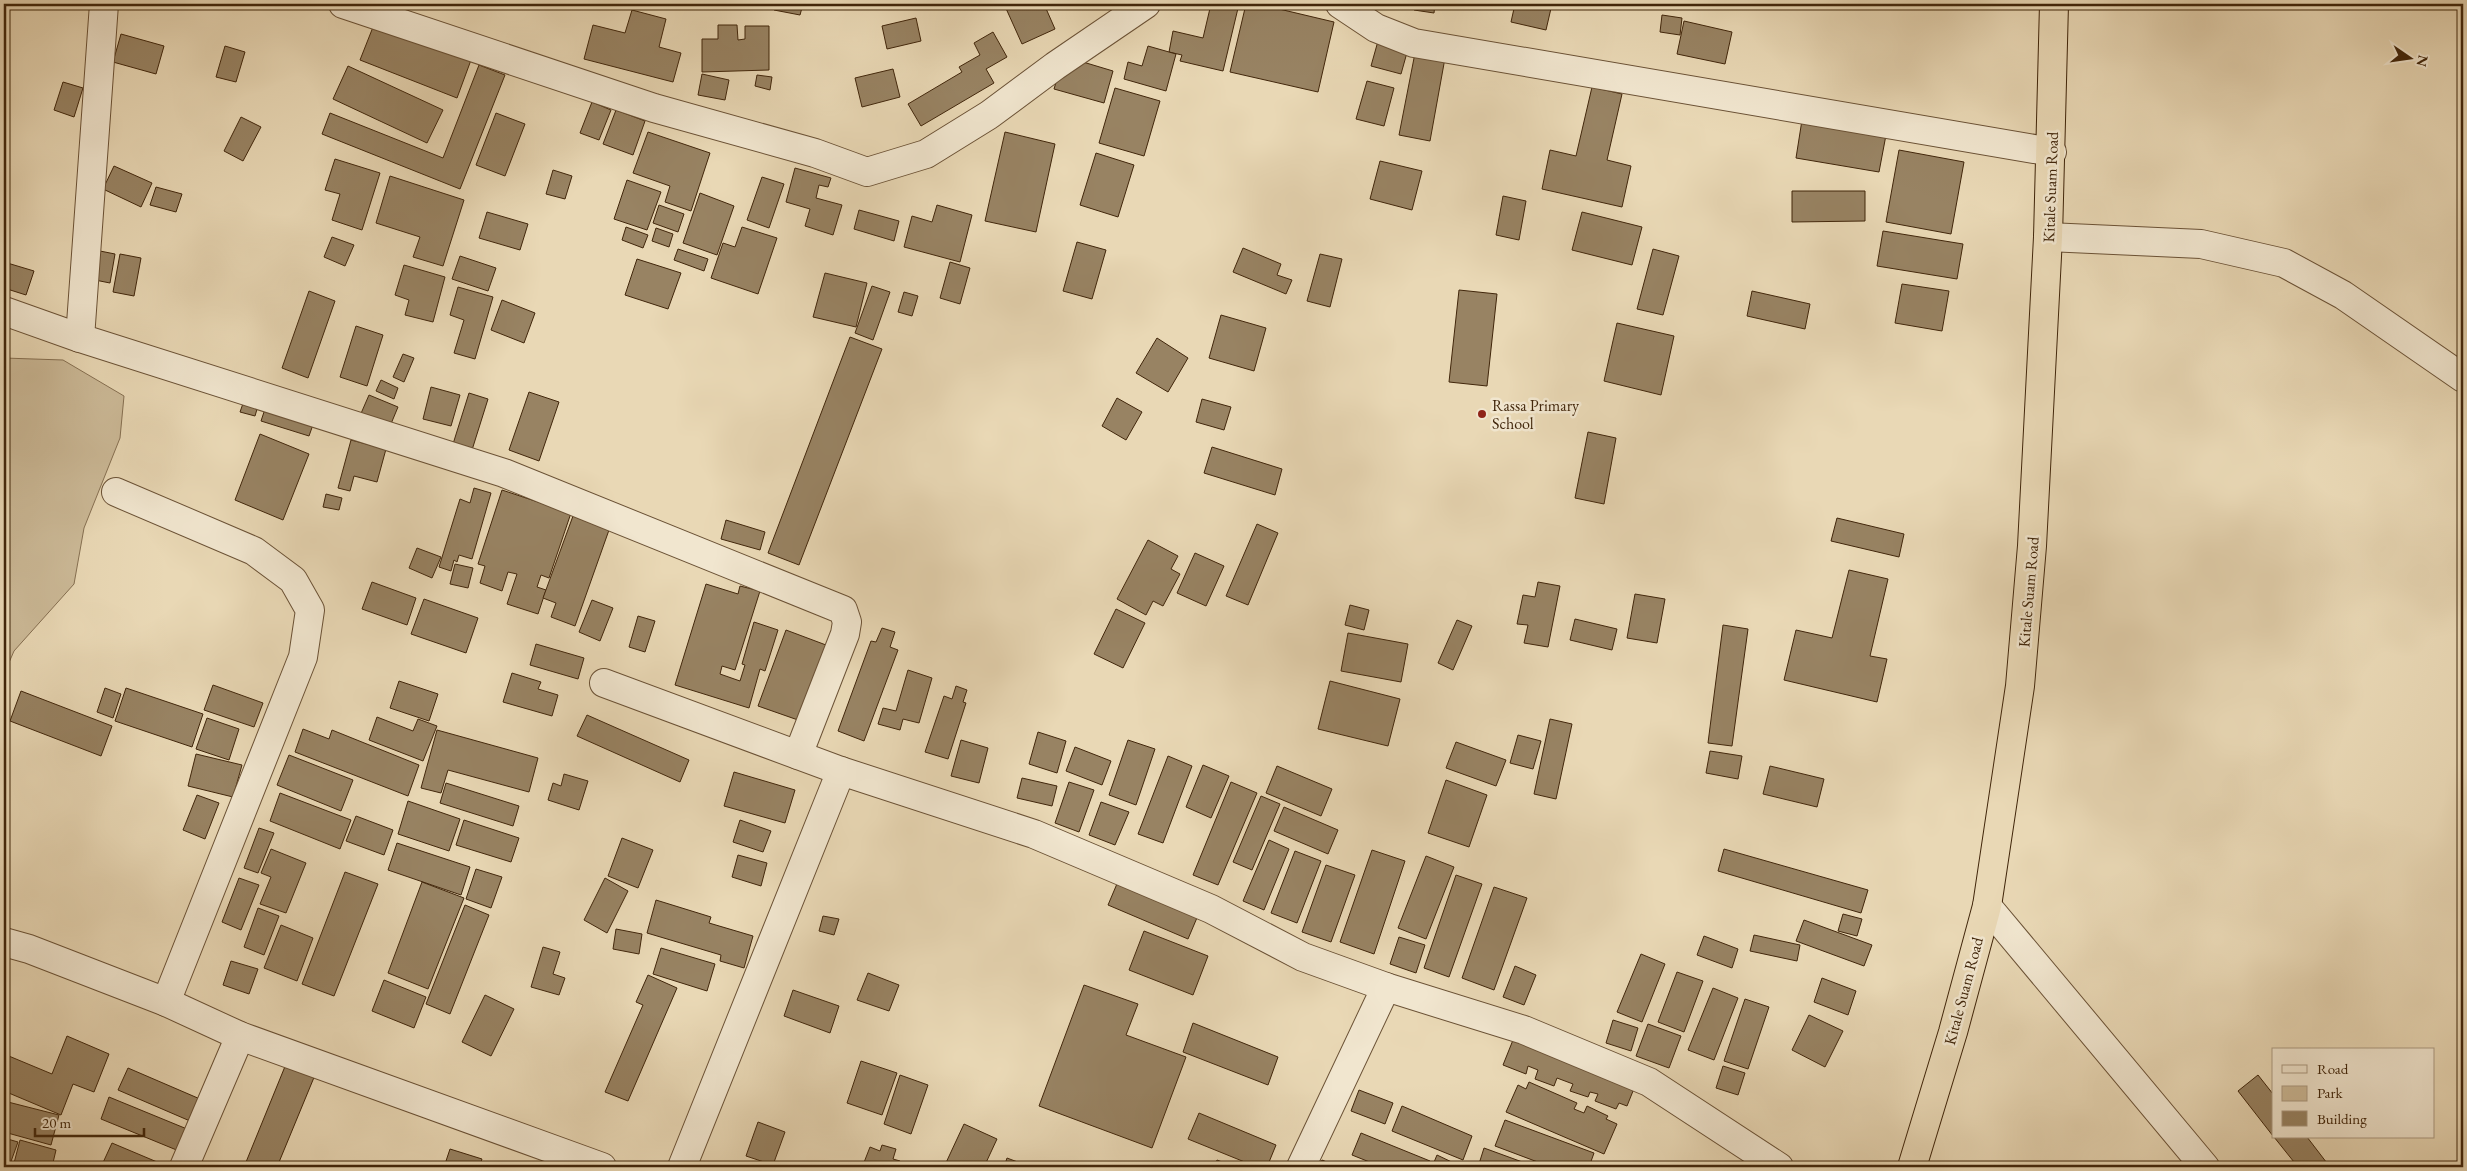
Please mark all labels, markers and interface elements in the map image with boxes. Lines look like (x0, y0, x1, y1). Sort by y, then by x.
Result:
north arrow (2384, 32, 2434, 82)
text: N (2412, 53, 2433, 69)
street label: Kitale Suam Road (2038, 130, 2063, 243)
place label: Rassa Primary School (1492, 395, 1580, 434)
marker: Rassa Primary School (1476, 408, 1488, 420)
street label: Kitale Suam Road (2013, 535, 2044, 648)
street label: Kitale Suam Road (1939, 934, 1988, 1047)
legend (2272, 1048, 2434, 1138)
text: Road (2317, 1059, 2349, 1078)
text: Park (2317, 1083, 2344, 1102)
scale bar (35, 1106, 144, 1138)
text: Building (2317, 1109, 2367, 1128)
text: 20 m (42, 1113, 71, 1132)

